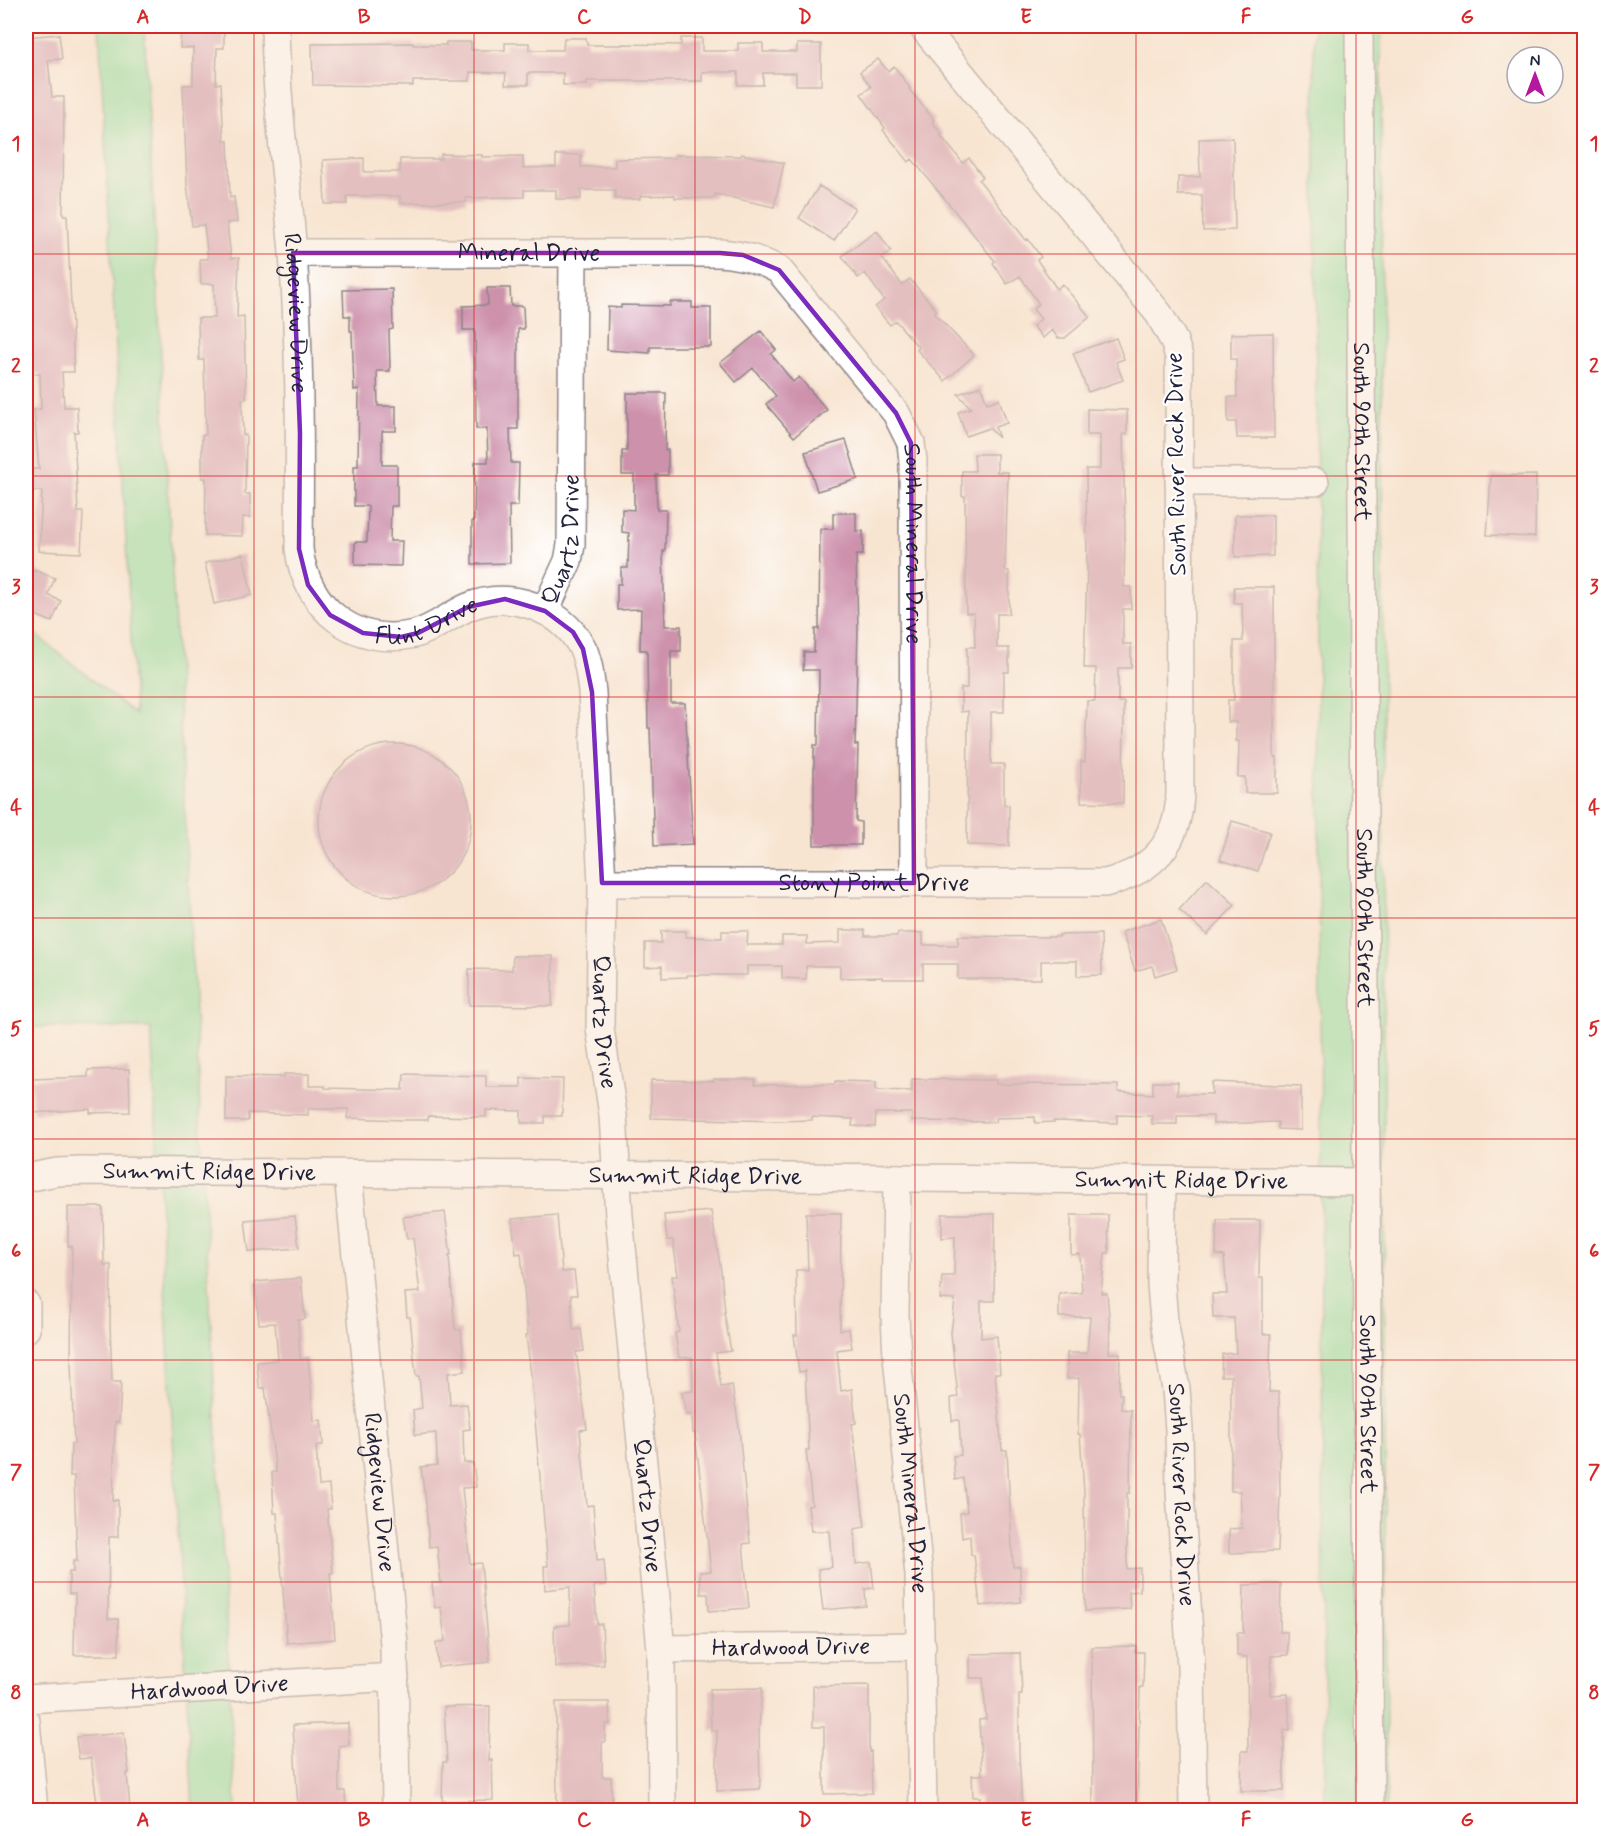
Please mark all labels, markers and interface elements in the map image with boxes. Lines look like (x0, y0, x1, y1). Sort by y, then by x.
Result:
text: A (136, 4, 150, 31)
text: B (358, 4, 371, 31)
text: C (577, 4, 592, 31)
text: D (798, 4, 812, 31)
text: E (1020, 4, 1032, 31)
text: F (1241, 4, 1252, 31)
text: G (1460, 4, 1474, 31)
north arrow (1505, 45, 1565, 105)
text: N (1530, 51, 1540, 72)
text: 1 (12, 131, 20, 158)
text: 1 (1590, 131, 1598, 158)
street label: Ridgeview Drive (276, 232, 314, 393)
street label: Mineral Drive (458, 238, 600, 269)
street label: South 90th Street (1345, 342, 1378, 522)
street label: South River Rock Drive (1160, 352, 1194, 576)
text: 2 (11, 353, 21, 380)
text: 2 (1589, 353, 1599, 380)
street label: South Mineral Drive (896, 442, 929, 644)
street label: Quartz Drive (534, 474, 587, 610)
text: 3 (11, 574, 21, 601)
text: 3 (1589, 574, 1599, 601)
street label: Flint Drive (373, 589, 482, 652)
text: 4 (10, 795, 22, 822)
text: 4 (1588, 795, 1600, 822)
street label: South 90th Street (1348, 828, 1381, 1008)
street label: Stony Point Drive (779, 868, 969, 899)
street label: Quartz Drive (584, 955, 624, 1091)
text: 5 (10, 1016, 22, 1043)
text: 5 (1588, 1016, 1600, 1043)
street label: Summit Ridge Drive (102, 1156, 316, 1189)
street label: Summit Ridge Drive (588, 1160, 802, 1193)
street label: Summit Ridge Drive (1074, 1164, 1288, 1197)
text: 6 (11, 1238, 21, 1265)
text: 6 (1589, 1238, 1599, 1265)
street label: South 90th Street (1351, 1314, 1384, 1494)
street label: South River Rock Drive (1160, 1382, 1203, 1607)
street label: South Mineral Drive (885, 1392, 935, 1594)
street label: Ridgeview Drive (356, 1411, 402, 1574)
street label: Quartz Drive (625, 1437, 669, 1574)
text: 7 (10, 1459, 22, 1486)
text: 7 (1588, 1459, 1600, 1486)
street label: Hardwood Drive (712, 1631, 870, 1664)
street label: Hardwood Drive (130, 1668, 290, 1708)
text: 8 (10, 1680, 22, 1707)
text: 8 (1588, 1680, 1600, 1707)
text: A (136, 1807, 150, 1834)
text: B (358, 1807, 371, 1834)
text: C (577, 1807, 592, 1834)
text: D (798, 1807, 812, 1834)
text: E (1020, 1807, 1032, 1834)
text: F (1241, 1807, 1252, 1834)
text: G (1460, 1807, 1474, 1834)

